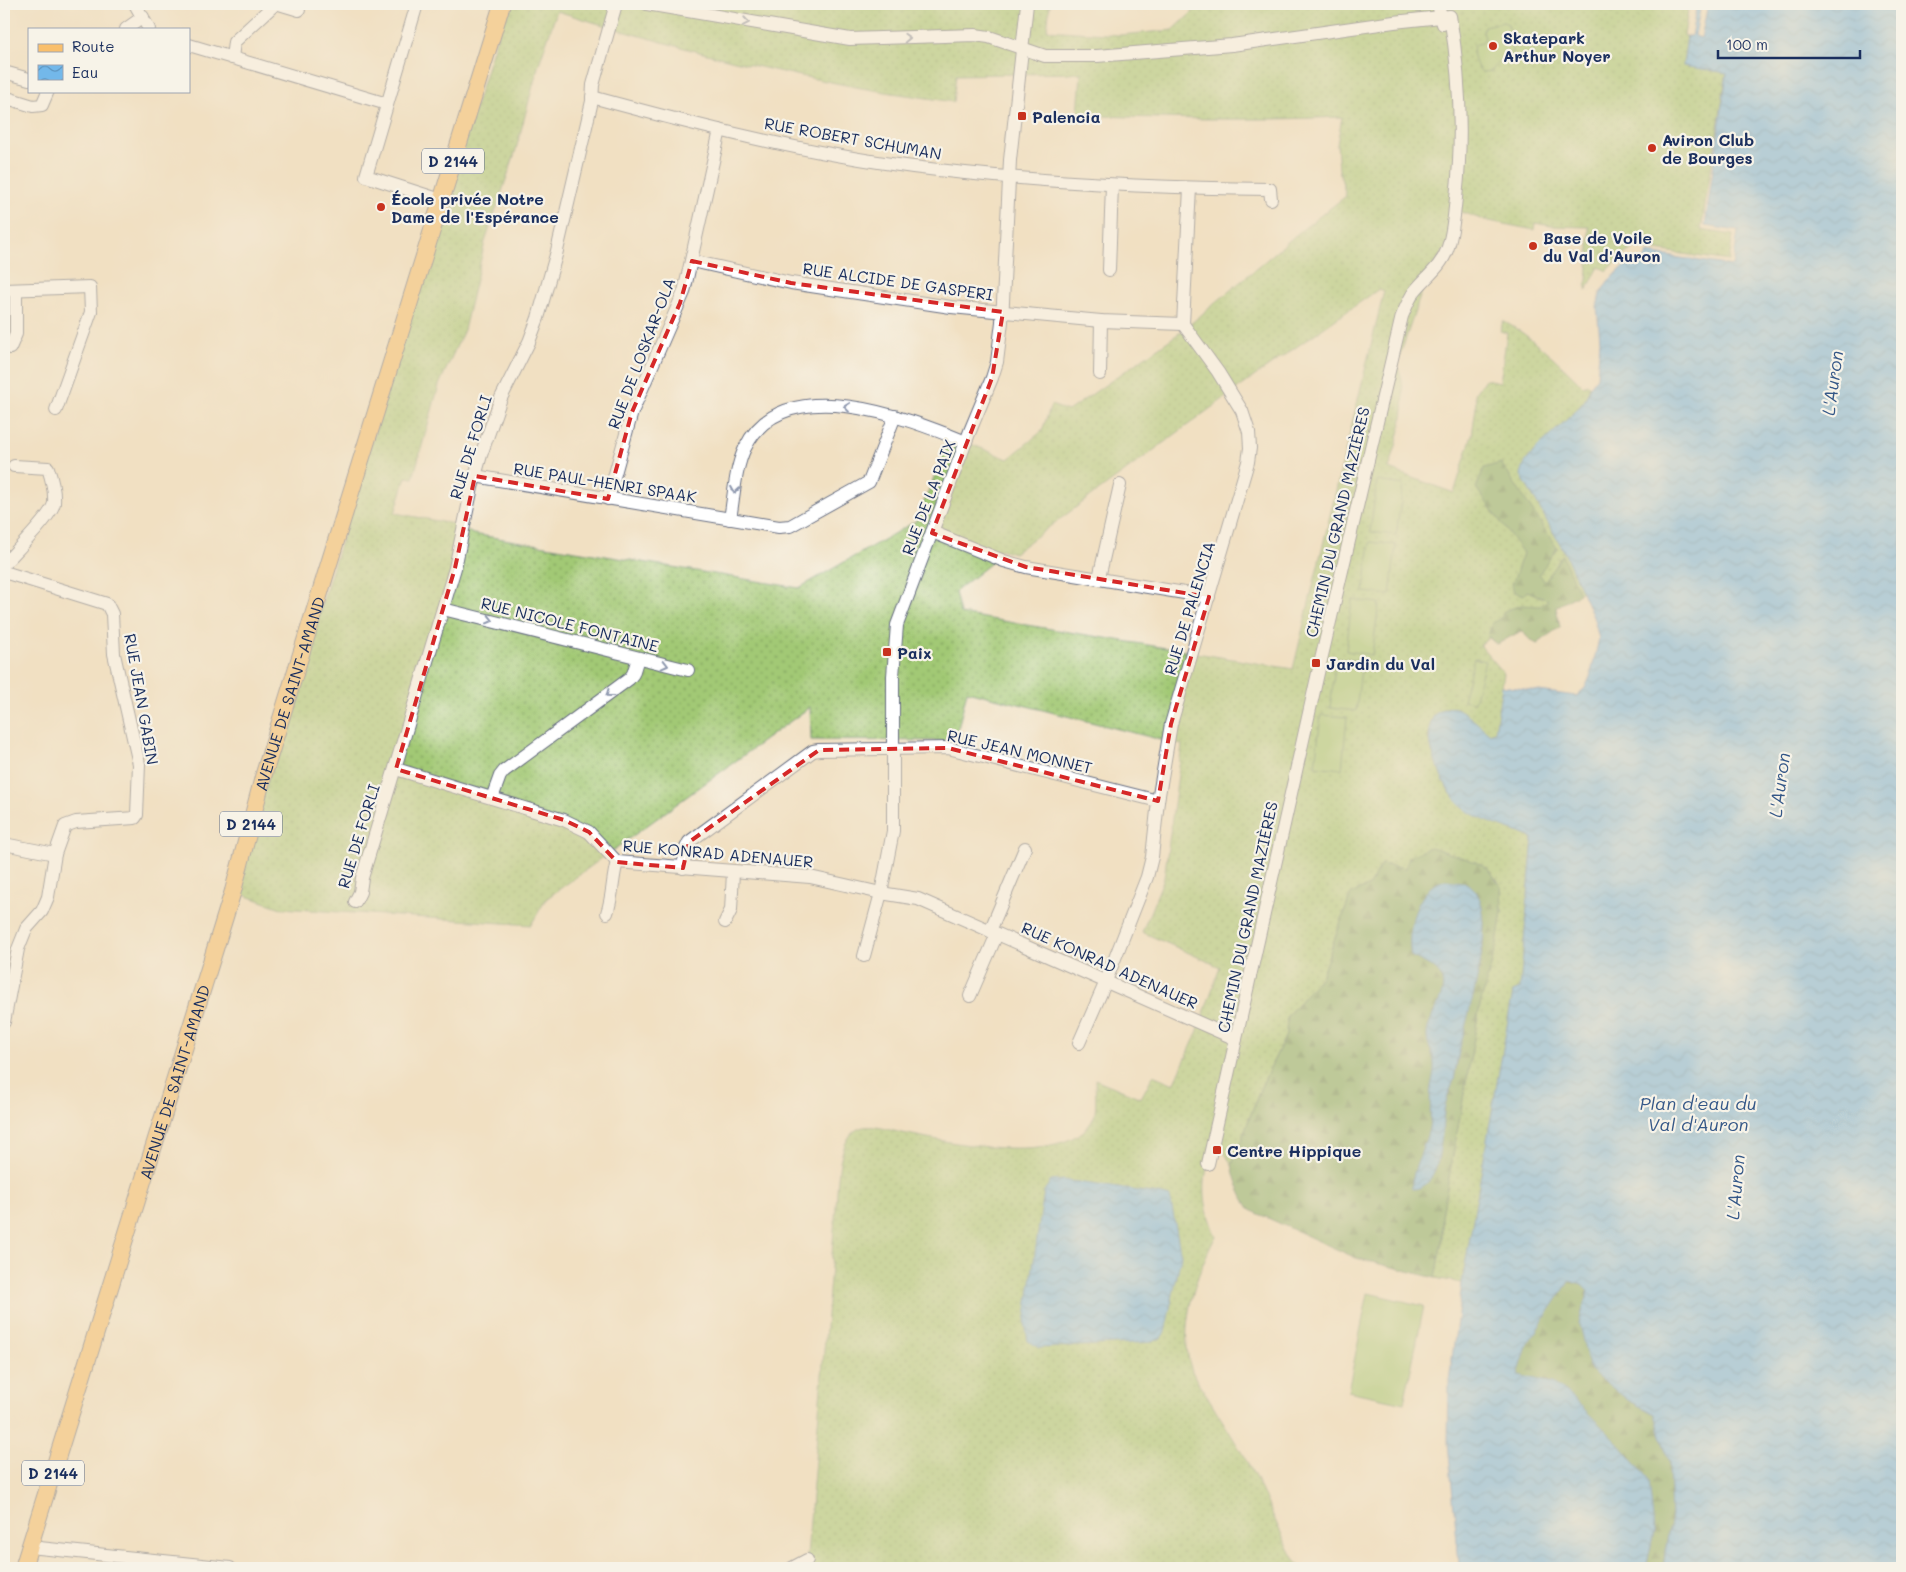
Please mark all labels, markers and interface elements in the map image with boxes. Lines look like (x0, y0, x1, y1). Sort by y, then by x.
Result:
one-way arrow (742, 16, 751, 26)
place label: Skatepark Arthur Noyer (1503, 27, 1611, 66)
legend (28, 28, 190, 92)
scale bar (1718, 28, 1861, 60)
one-way arrow (904, 33, 912, 43)
text: 100 m (1726, 34, 1768, 54)
text: Route (72, 36, 115, 56)
marker: Skatepark Arthur Noyer (1487, 40, 1499, 52)
text: Eau (72, 62, 98, 82)
place label: Palencia (1032, 106, 1101, 127)
marker: Palencia (1016, 110, 1028, 122)
street label: RUE ROBERT SCHUMAN (763, 112, 943, 164)
place label: Aviron Club de Bourges (1662, 129, 1754, 168)
marker: Aviron Club de Bourges (1646, 142, 1658, 154)
road number: D 2144 (422, 148, 484, 174)
place label: École privée Notre Dame de l'Espérance (391, 188, 559, 227)
marker: École privée Notre Dame de l'Espérance (375, 201, 387, 213)
place label: Base de Voile du Val d'Auron (1543, 227, 1661, 266)
marker: Base de Voile du Val d'Auron (1527, 240, 1539, 252)
street label: RUE ALCIDE DE GASPERI (802, 257, 994, 305)
street label: RUE DE LOSKAR-OLA (602, 274, 680, 432)
water label: L'Auron (1816, 349, 1848, 417)
street label: RUE DE FORLI (444, 392, 496, 502)
one-way arrow (843, 402, 851, 413)
street label: CHEMIN DU GRAND MAZIÈRES (1300, 405, 1374, 639)
street label: RUE DE LA PAIX (896, 436, 960, 558)
street label: RUE PAUL-HENRI SPAAK (512, 457, 698, 507)
one-way arrow (730, 486, 741, 494)
street label: RUE DE PALENCIA (1159, 538, 1219, 678)
street label: RUE NICOLE FONTAINE (479, 592, 661, 656)
street label: AVENUE DE SAINT-AMAND (249, 594, 329, 793)
one-way arrow (486, 615, 494, 625)
street label: RUE JEAN GABIN (120, 632, 164, 766)
place label: Paix (897, 642, 932, 663)
marker: Paix (881, 646, 893, 658)
place label: Jardin du Val (1326, 653, 1435, 674)
marker: Jardin du Val (1310, 657, 1322, 669)
one-way arrow (661, 659, 669, 669)
one-way arrow (605, 688, 614, 697)
street label: RUE JEAN MONNET (945, 724, 1095, 778)
water label: L'Auron (1763, 751, 1795, 819)
street label: RUE DE FORLI (332, 781, 384, 891)
street label: CHEMIN DU GRAND MAZIÈRES (1212, 800, 1282, 1034)
road number: D 2144 (220, 812, 282, 836)
street label: RUE KONRAD ADENAUER (622, 834, 814, 872)
street label: RUE KONRAD ADENAUER (1018, 917, 1202, 1013)
street label: AVENUE DE SAINT-AMAND (134, 982, 214, 1182)
water label: Plan d'eau du Val d'Auron (1639, 1091, 1757, 1136)
place label: Centre Hippique (1227, 1140, 1361, 1161)
marker: Centre Hippique (1211, 1144, 1223, 1156)
water label: L'Auron (1720, 1153, 1750, 1221)
road number: D 2144 (22, 1460, 84, 1486)

